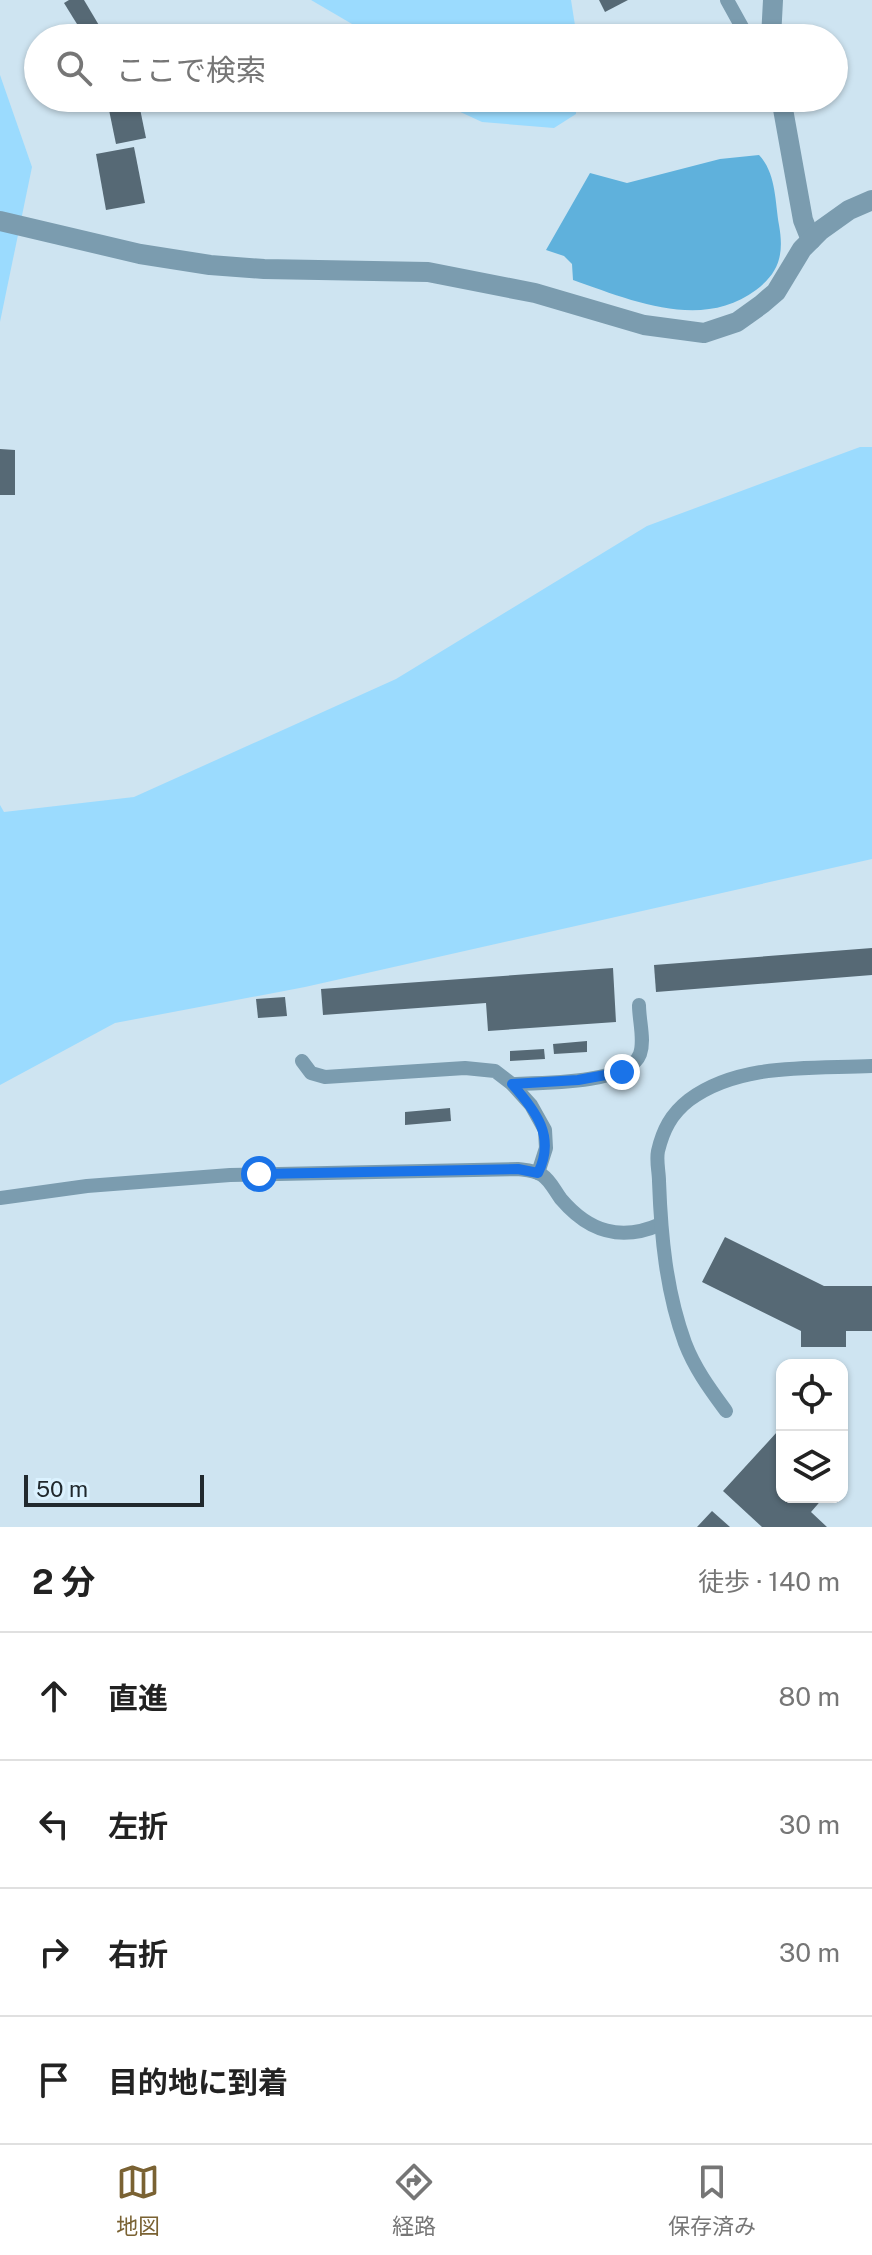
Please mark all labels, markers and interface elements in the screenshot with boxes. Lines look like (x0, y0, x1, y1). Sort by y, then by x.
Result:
search box (24, 24, 848, 112)
icon: search (52, 46, 96, 90)
text: ここで検索 (116, 52, 266, 88)
route end (604, 1054, 640, 1090)
route start (241, 1156, 277, 1192)
map controls (776, 1359, 848, 1503)
button: locate (776, 1359, 848, 1431)
button: layers (776, 1431, 848, 1503)
scale bar (24, 1471, 204, 1507)
text: 50 m (36, 1476, 88, 1502)
text: 2 分 (32, 1562, 95, 1602)
text: 徒歩 · 140 m (698, 1566, 840, 1597)
icon: ahead (32, 1674, 76, 1718)
text: 直進 (108, 1680, 168, 1716)
text: 80 m (779, 1681, 840, 1712)
icon: left (32, 1802, 76, 1846)
text: 左折 (108, 1808, 168, 1844)
text: 30 m (779, 1809, 840, 1840)
icon: right (32, 1930, 76, 1974)
text: 右折 (108, 1936, 168, 1972)
text: 30 m (779, 1937, 840, 1968)
icon: arrive (32, 2058, 76, 2102)
text: 目的地に到着 (108, 2064, 288, 2100)
tab: 地図 (116, 2160, 160, 2240)
tab: 経路 (392, 2160, 436, 2240)
tab: 保存済み (668, 2160, 756, 2240)

